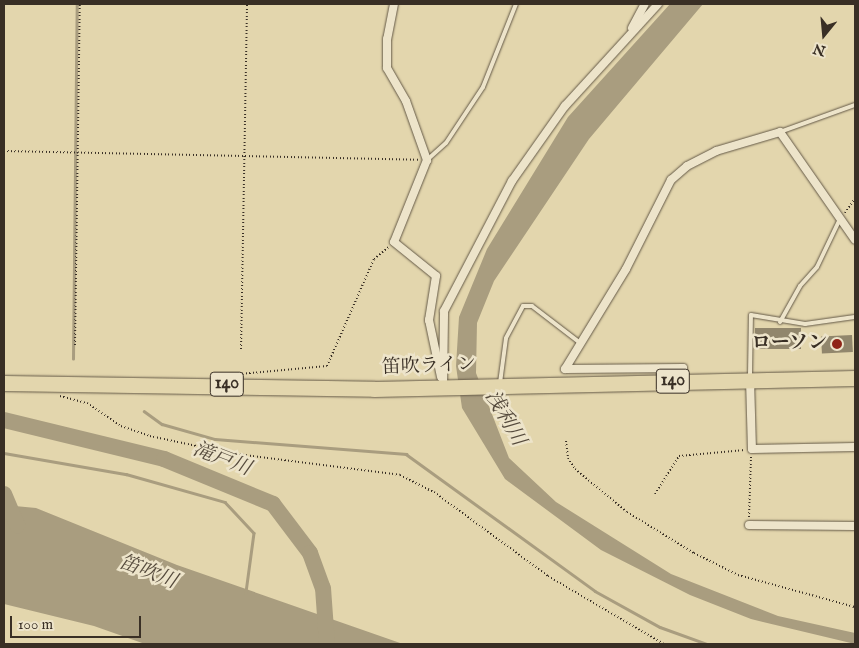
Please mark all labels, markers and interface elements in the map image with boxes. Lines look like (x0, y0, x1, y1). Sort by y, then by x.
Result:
north arrow (799, 10, 849, 60)
text: N (811, 39, 828, 60)
place label: ローソン (751, 333, 827, 355)
marker: ローソン (831, 338, 843, 350)
street label: 笛吹ライン (381, 354, 477, 380)
road number: 140 (656, 366, 690, 396)
road number: 140 (210, 368, 244, 399)
water label: 浅利川 (480, 386, 530, 450)
water label: 滝戸川 (190, 437, 254, 481)
water label: 笛吹川 (116, 550, 180, 594)
scale bar (12, 606, 144, 638)
text: 100 m (18, 615, 53, 634)

